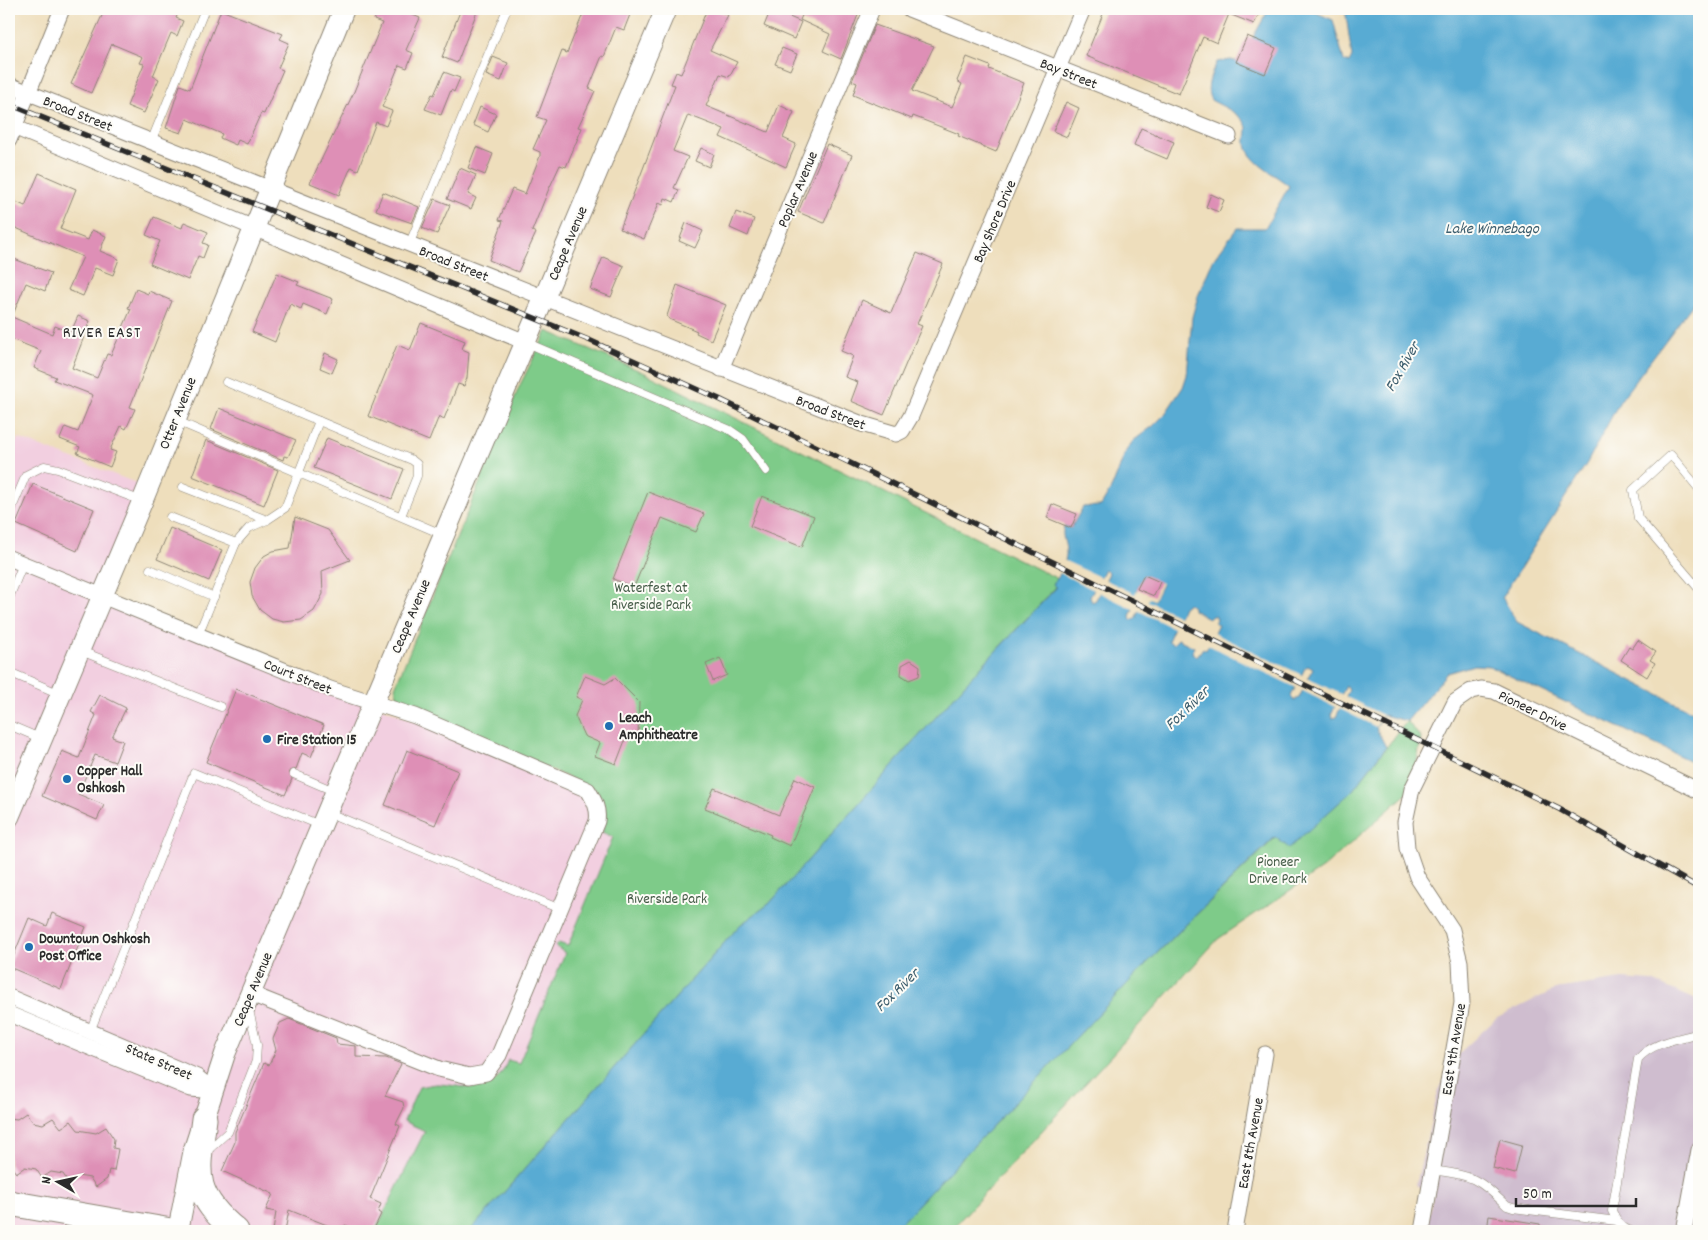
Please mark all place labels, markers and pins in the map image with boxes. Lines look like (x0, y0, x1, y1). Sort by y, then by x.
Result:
place label: Leach Amphitheatre (619, 708, 698, 747)
marker: Leach Amphitheatre (603, 720, 615, 732)
place label: Fire Station 15 (277, 730, 357, 752)
marker: Fire Station 15 (261, 733, 273, 745)
place label: Copper Hall Oshkosh (77, 761, 143, 800)
marker: Copper Hall Oshkosh (61, 773, 73, 785)
place label: Downtown Oshkosh Post Office (39, 929, 150, 968)
marker: Downtown Oshkosh Post Office (23, 941, 35, 953)

